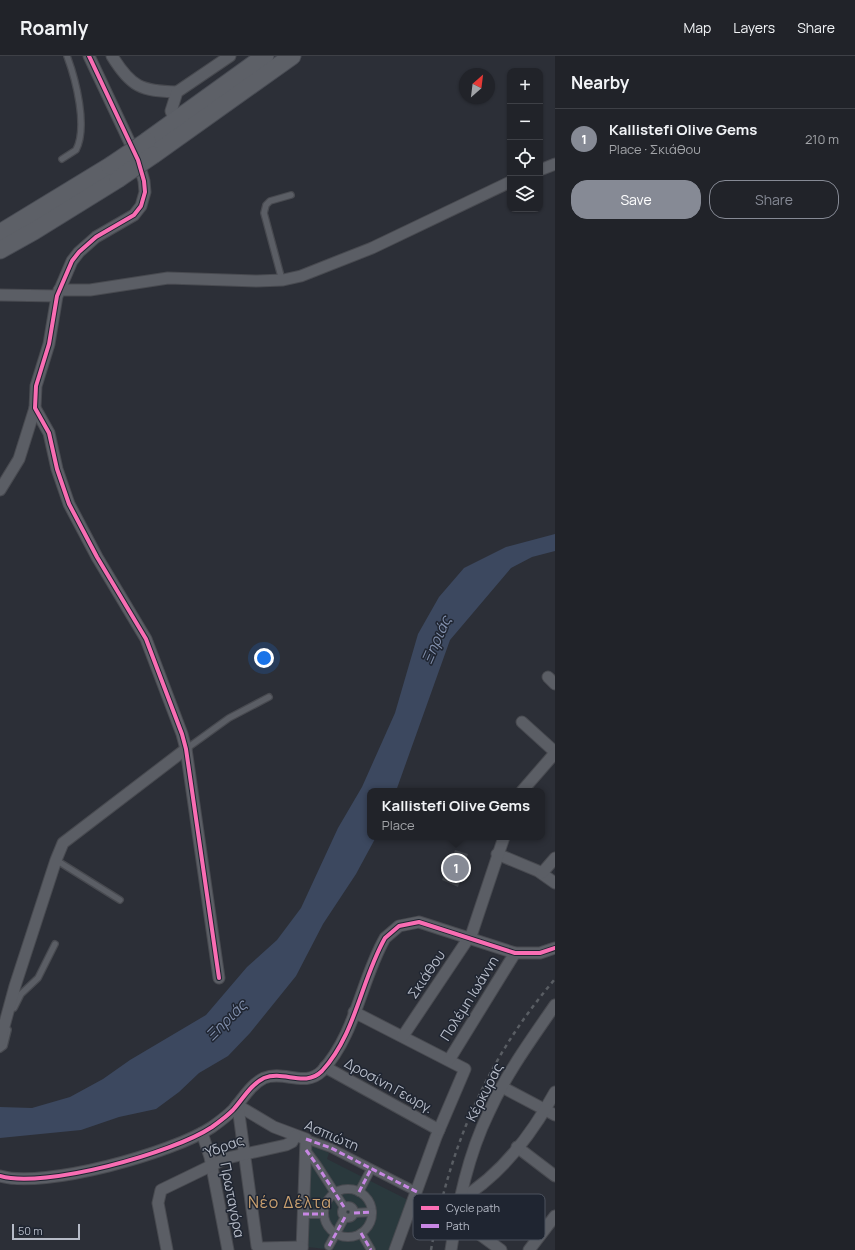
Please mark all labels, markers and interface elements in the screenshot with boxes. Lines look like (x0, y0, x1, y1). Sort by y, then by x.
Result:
text: Roamly (20, 15, 88, 41)
text: Map (683, 18, 711, 37)
text: Layers (733, 18, 775, 37)
text: Share (797, 18, 835, 37)
north arrow (459, 68, 495, 104)
map controls (507, 68, 543, 212)
button: + (507, 68, 543, 104)
text: Nearby (571, 71, 629, 94)
button: − (507, 104, 543, 140)
text: Kallistefi Olive Gems (609, 119, 757, 140)
text: 1 (581, 130, 587, 148)
text: 210 m (805, 130, 839, 148)
button: locate (507, 140, 543, 176)
text: Place · Σκιάθου (609, 140, 701, 158)
button: layers (507, 176, 543, 212)
button: Save (571, 180, 701, 219)
button: Share (709, 180, 839, 219)
water label: Ξηριάς (416, 611, 457, 667)
your location (254, 648, 274, 668)
popup (367, 788, 545, 840)
text: Kallistefi Olive Gems (382, 795, 530, 816)
text: Place (382, 816, 415, 834)
pin: 1 (443, 853, 469, 883)
street label: Σκιάθου (403, 946, 449, 1002)
street label: Πολέμη Ιωάννη (435, 952, 503, 1044)
water label: Ξηριάς (201, 994, 252, 1045)
street label: Δροσίνη Γεωργ. (341, 1053, 437, 1117)
street label: Κέρκυρας (461, 1059, 507, 1125)
street label: Ασπιώτη (302, 1115, 362, 1155)
street label: Ύδρας (200, 1130, 246, 1162)
street label: Πρωταγόρα (216, 1161, 250, 1239)
district label: Νέο Δέλτα (248, 1191, 332, 1213)
legend (413, 1194, 545, 1240)
text: Cycle path (446, 1200, 500, 1215)
text: Path (446, 1218, 469, 1233)
scale bar (12, 1222, 80, 1241)
text: 50 m (18, 1223, 43, 1238)

